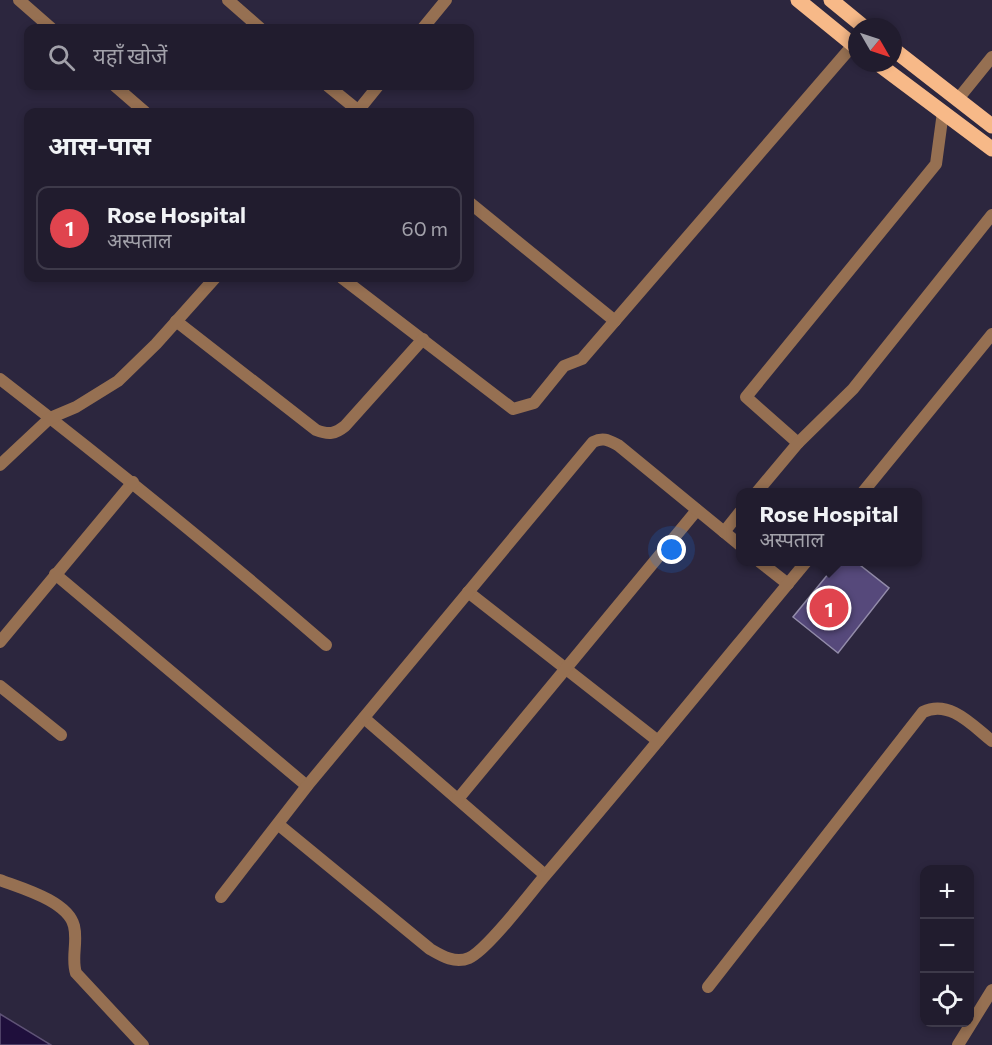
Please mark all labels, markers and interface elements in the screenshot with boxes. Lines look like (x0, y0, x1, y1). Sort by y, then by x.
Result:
north arrow (848, 18, 902, 72)
search box (24, 24, 474, 90)
icon: search (45, 41, 78, 74)
text: यहाँ खोजें (93, 42, 167, 69)
text: आस-पास (48, 129, 151, 160)
text: Rose Hospital (107, 201, 246, 228)
text: 1 (65, 216, 74, 240)
text: 60 m (402, 216, 448, 240)
text: अस्पताल (107, 228, 172, 252)
popup (736, 488, 922, 566)
text: Rose Hospital (759, 500, 899, 527)
text: अस्पताल (759, 527, 824, 551)
your location (657, 535, 686, 564)
pin: 1 (810, 586, 848, 630)
map controls (920, 865, 974, 1027)
button: + (920, 865, 974, 919)
button: − (920, 919, 974, 973)
button: locate (920, 973, 974, 1027)

